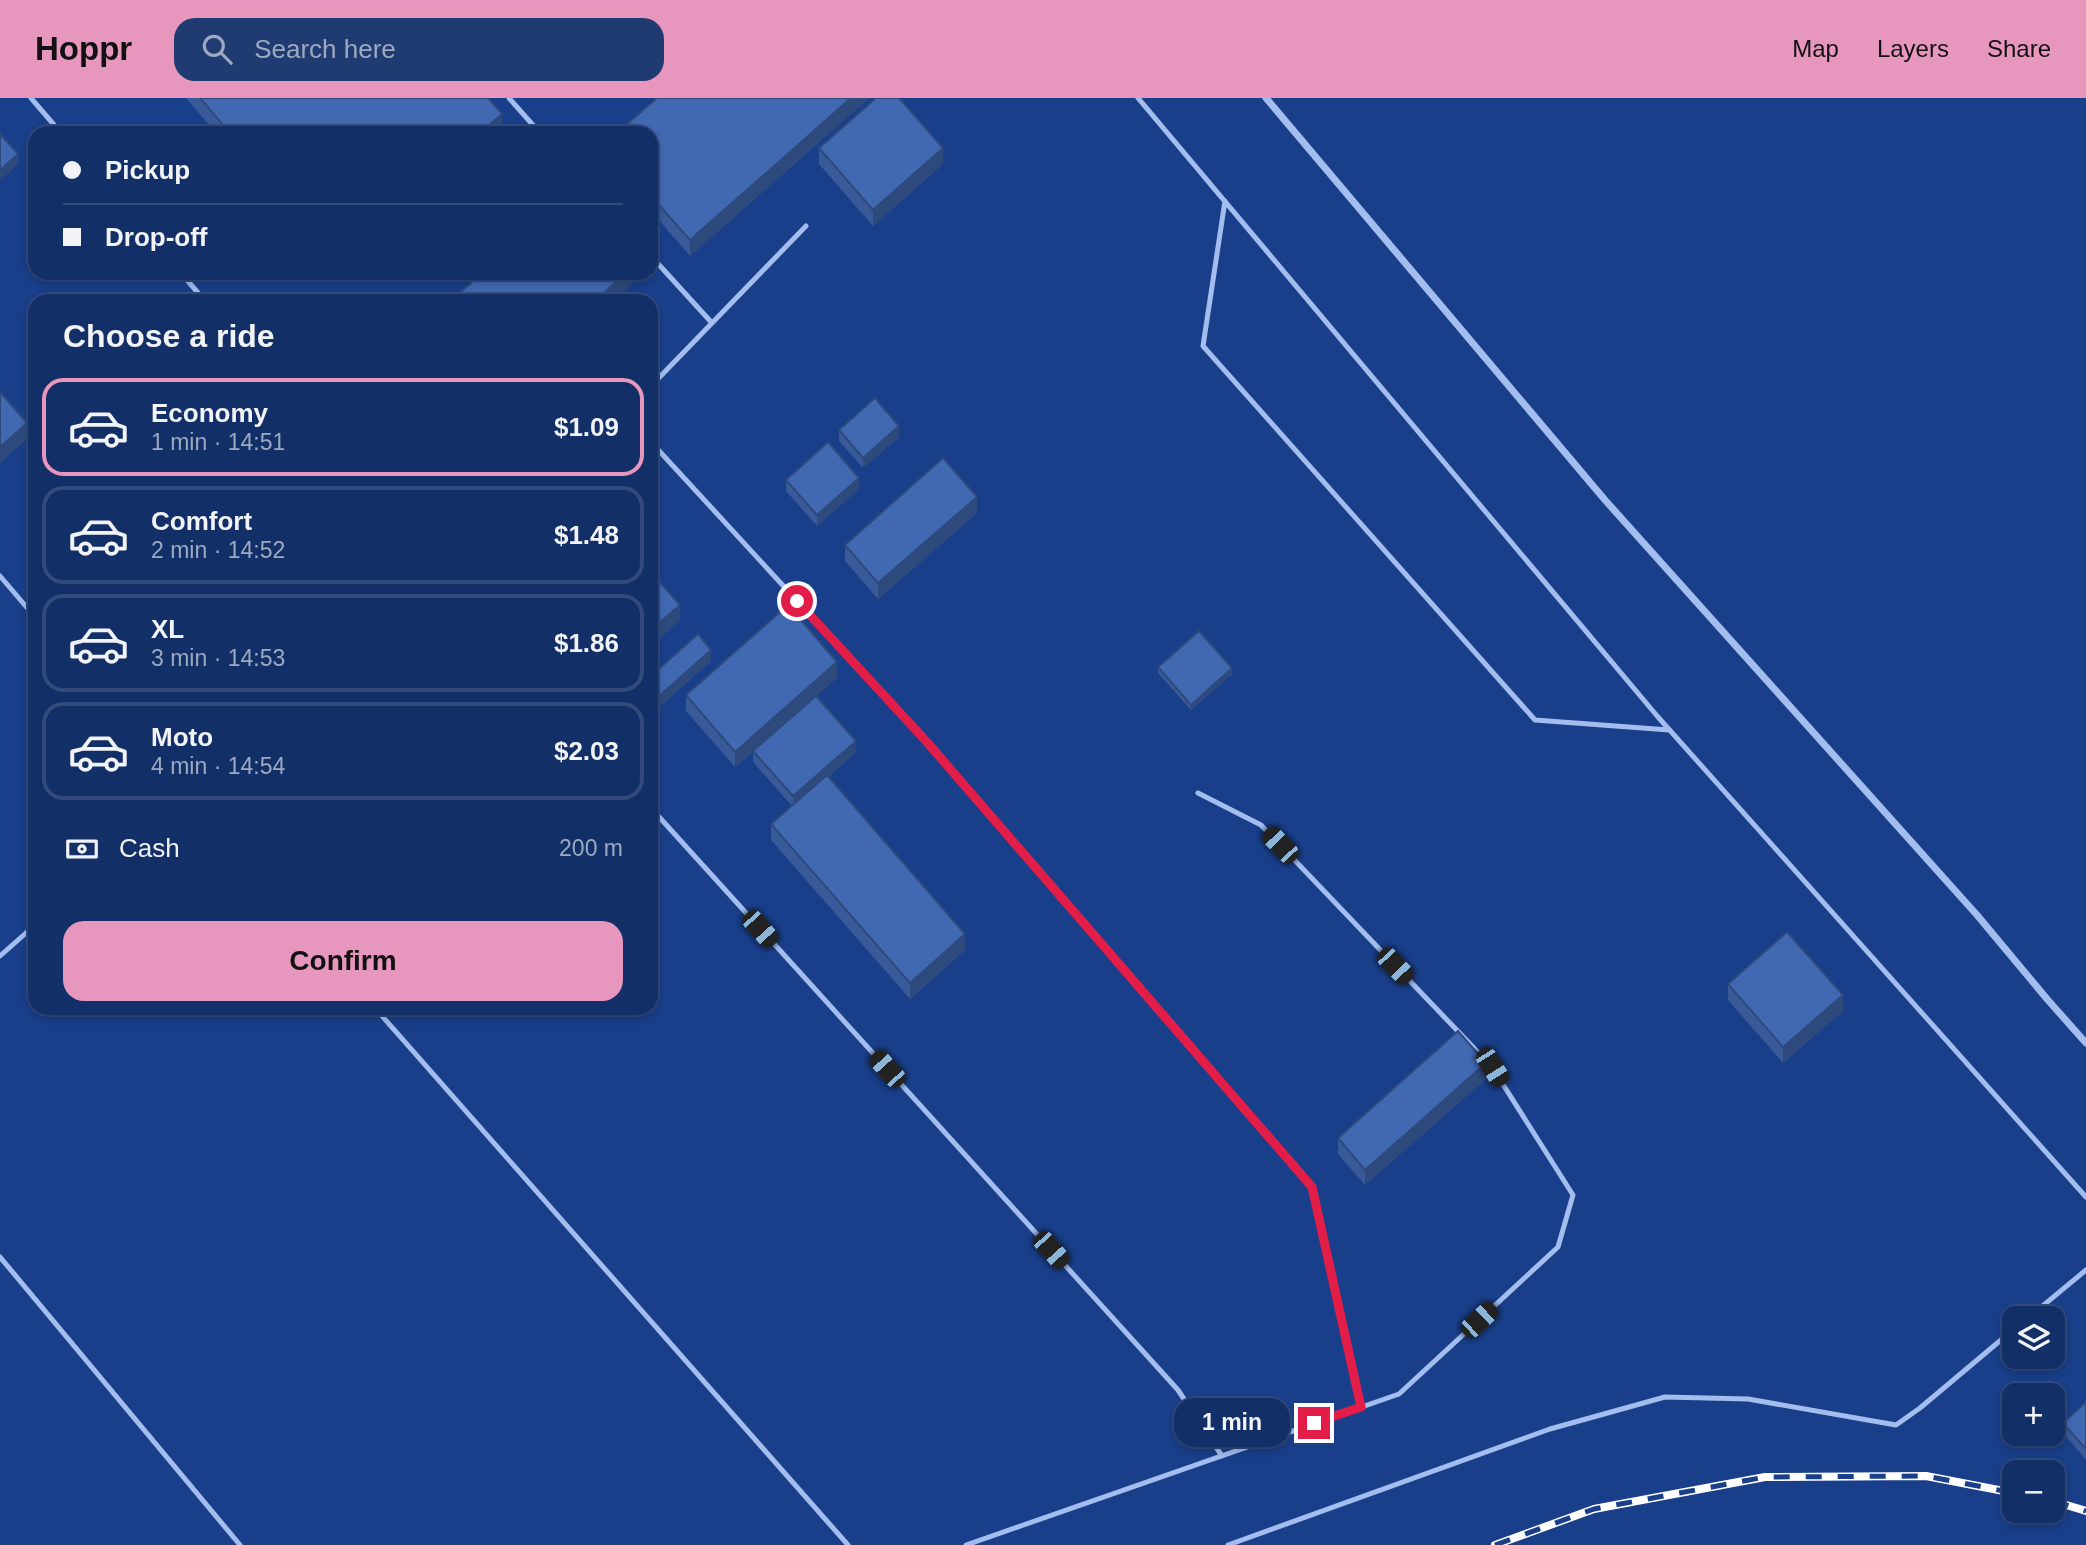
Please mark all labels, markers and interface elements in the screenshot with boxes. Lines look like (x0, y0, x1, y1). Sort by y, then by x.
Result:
search box (174, 18, 664, 81)
text: Hoppr (35, 30, 132, 67)
icon: search (198, 30, 236, 68)
text: Search here (254, 34, 396, 64)
text: Map (1792, 35, 1839, 62)
text: Layers (1877, 35, 1949, 62)
text: Share (1987, 35, 2051, 62)
text: Pickup (105, 155, 190, 185)
text: Drop-off (105, 222, 208, 252)
text: Choose a ride (63, 318, 275, 354)
icon: car (67, 396, 130, 459)
text: Economy (151, 398, 268, 428)
text: $1.09 (554, 412, 619, 442)
text: 1 min · 14:51 (151, 429, 285, 455)
icon: car (67, 504, 130, 567)
text: Comfort (151, 506, 252, 536)
text: $1.48 (554, 520, 619, 550)
text: 2 min · 14:52 (151, 537, 285, 563)
route start (781, 585, 813, 617)
icon: car (67, 612, 130, 675)
text: XL (151, 614, 184, 644)
text: $1.86 (554, 628, 619, 658)
text: 3 min · 14:53 (151, 645, 285, 671)
icon: car (67, 720, 130, 783)
text: Moto (151, 722, 213, 752)
text: $2.03 (554, 736, 619, 766)
text: 4 min · 14:54 (151, 753, 285, 779)
car (1258, 823, 1303, 867)
icon: cash (63, 830, 101, 868)
text: Cash (119, 833, 180, 863)
text: 200 m (559, 835, 623, 861)
car (739, 906, 782, 952)
button: Confirm (63, 921, 623, 1001)
car (1373, 944, 1418, 988)
car (1472, 1044, 1513, 1090)
car (866, 1046, 909, 1092)
car (1030, 1227, 1073, 1273)
car (1457, 1298, 1502, 1342)
map controls (2002, 1306, 2065, 1523)
button: layers (2002, 1306, 2065, 1369)
button: + (2002, 1383, 2065, 1446)
callout: 1 min (1174, 1398, 1290, 1448)
route end (1298, 1407, 1330, 1439)
text: 1 min (1202, 1409, 1262, 1435)
button: − (2002, 1460, 2065, 1523)

